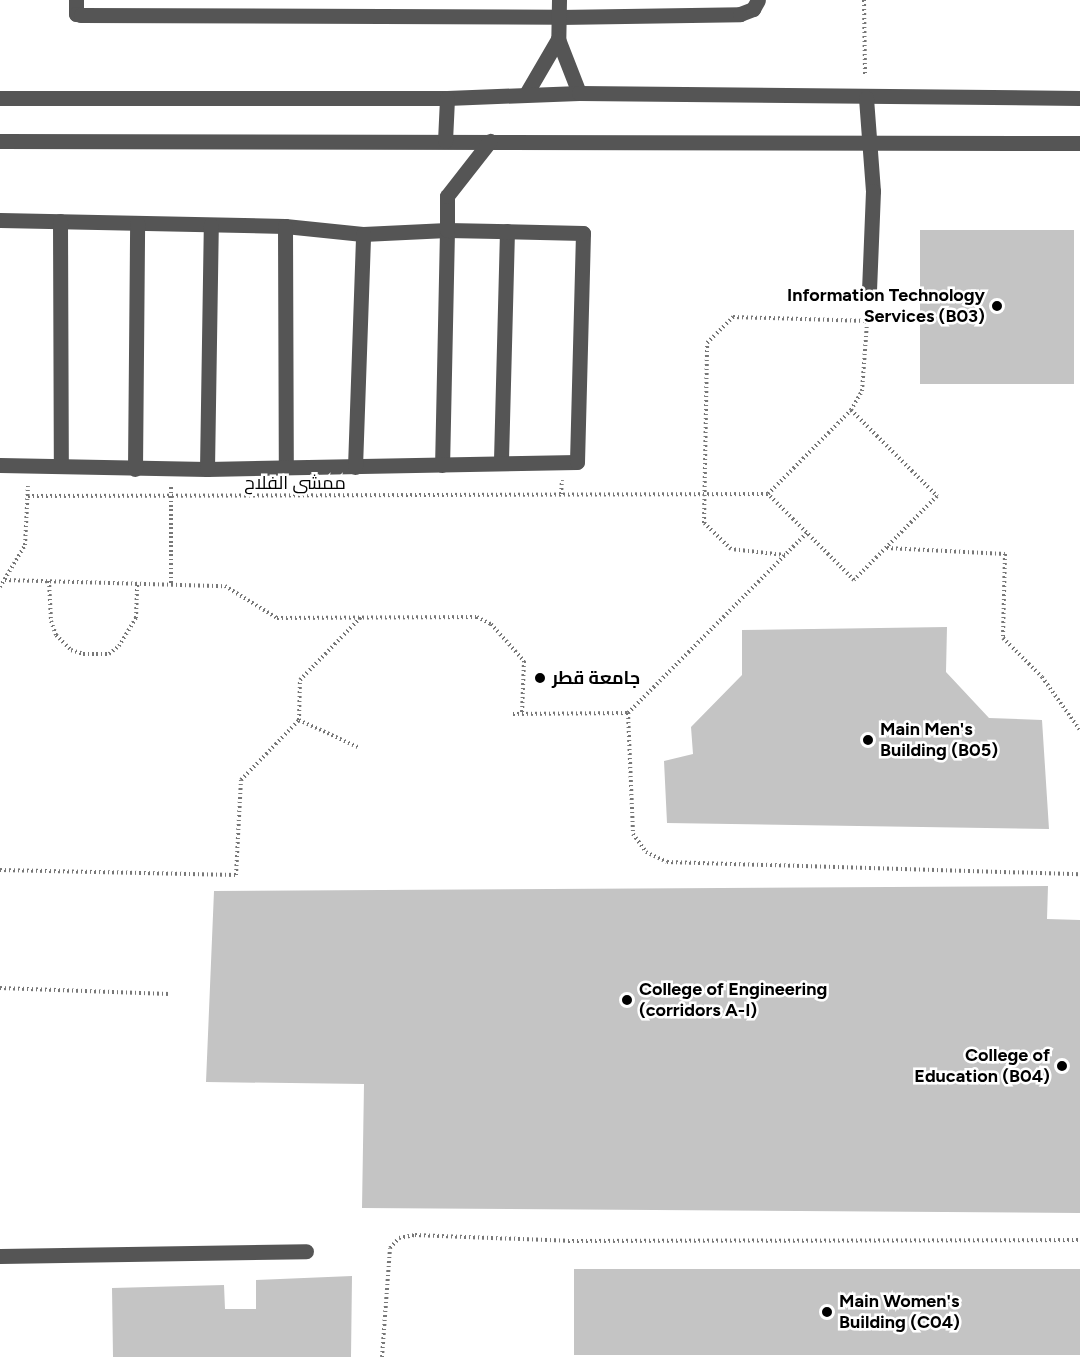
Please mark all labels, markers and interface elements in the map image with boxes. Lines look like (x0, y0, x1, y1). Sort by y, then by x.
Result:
place label: Information Technology Services (B03) (787, 285, 985, 328)
marker: Information Technology Services (B03) (990, 299, 1004, 313)
street label: ممشى الفلاح (244, 472, 346, 494)
place label: جامعة قطر (552, 667, 640, 689)
marker: جامعة قطر (533, 671, 547, 685)
place label: Main Men's Building (B05) (880, 719, 998, 762)
marker: Main Men's Building (B05) (861, 733, 875, 747)
place label: College of Engineering (corridors A-I) (639, 979, 827, 1022)
marker: College of Engineering (corridors A-I) (620, 993, 634, 1007)
place label: College of Education (B04) (914, 1045, 1050, 1088)
marker: College of Education (B04) (1055, 1059, 1069, 1073)
place label: Main Women's Building (C04) (839, 1291, 960, 1334)
marker: Main Women's Building (C04) (820, 1305, 834, 1319)

